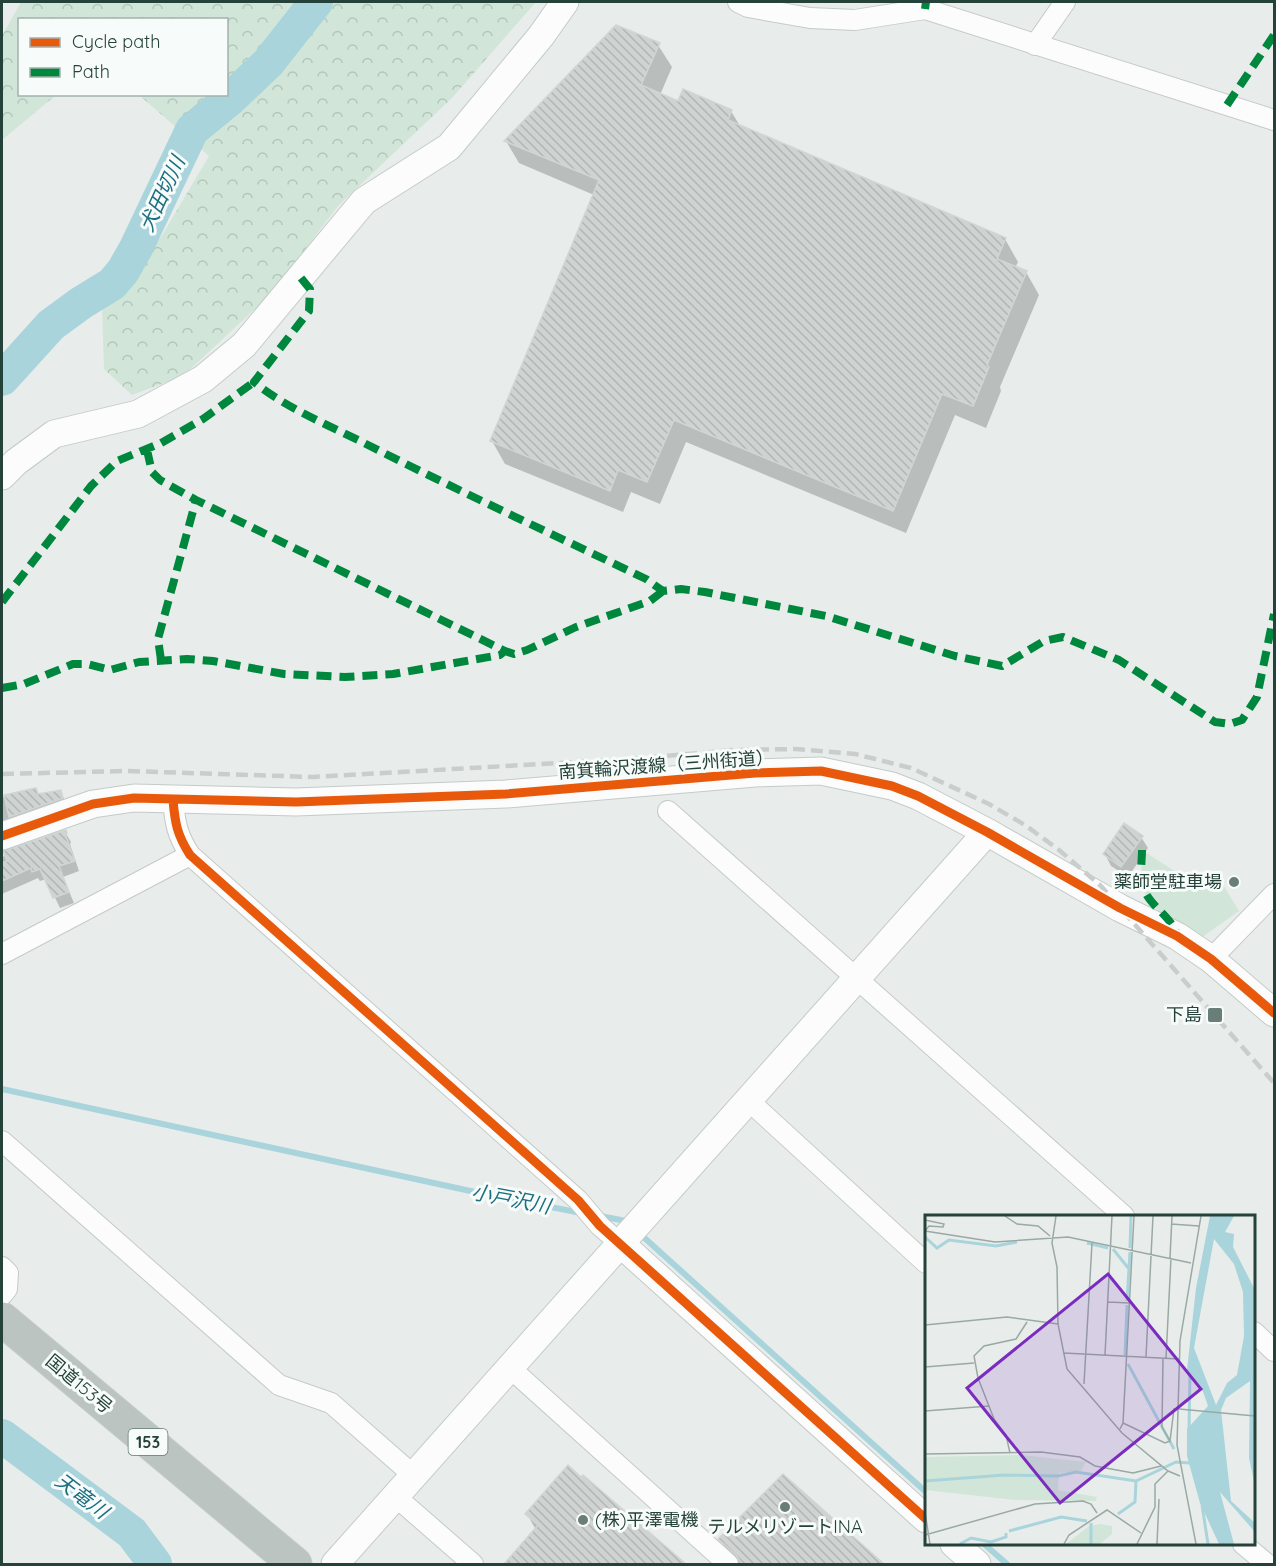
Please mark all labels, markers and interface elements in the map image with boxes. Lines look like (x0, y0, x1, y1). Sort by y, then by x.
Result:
legend (18, 18, 228, 96)
text: Cycle path (72, 30, 160, 53)
text: Path (72, 60, 110, 83)
water label: 犬田切川 (133, 150, 191, 235)
street label: 南箕輪沢渡線（三州街道） (557, 745, 775, 784)
place label: 薬師堂駐車場 (1114, 870, 1222, 893)
marker: 薬師堂駐車場 (1227, 875, 1241, 889)
place label: 下島 (1166, 1003, 1202, 1026)
marker: 下島 (1206, 1006, 1224, 1024)
water label: 小戸沢川 (469, 1179, 555, 1219)
inset map (925, 1215, 1255, 1545)
street label: 国道153号 (41, 1349, 117, 1418)
road number: 153 (128, 1429, 168, 1455)
water label: 天竜川 (51, 1468, 115, 1525)
marker: テルメリゾートINA (778, 1500, 792, 1514)
place label: (株)平澤電機 (595, 1508, 698, 1531)
marker: (株)平澤電機 (576, 1513, 590, 1527)
place label: テルメリゾートINA (707, 1515, 863, 1538)

